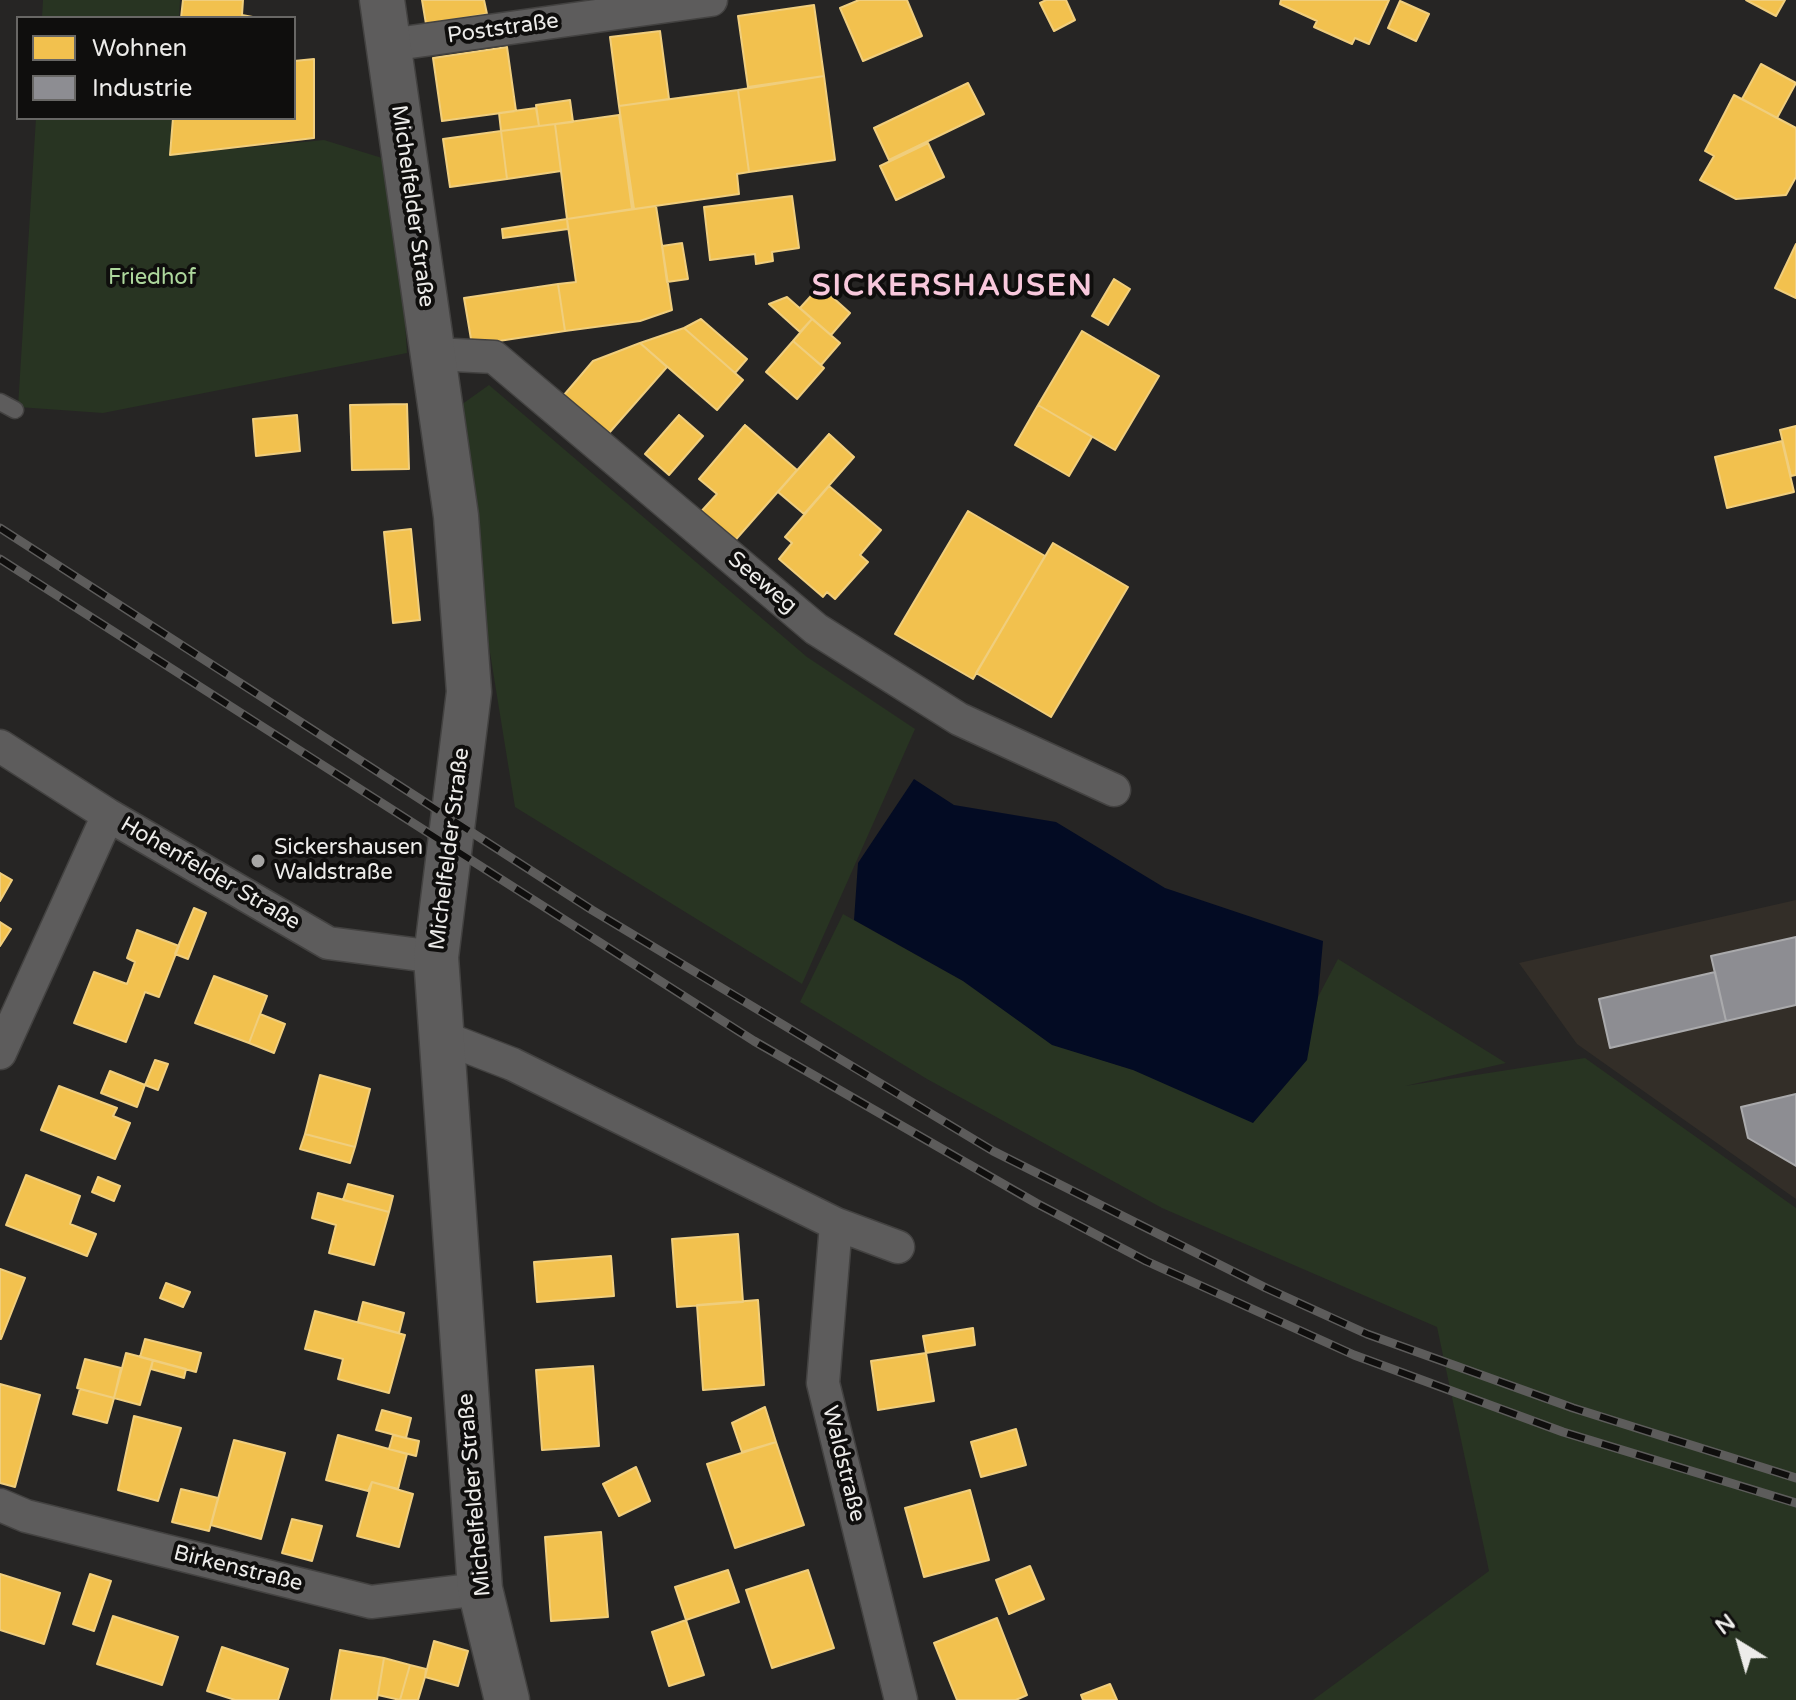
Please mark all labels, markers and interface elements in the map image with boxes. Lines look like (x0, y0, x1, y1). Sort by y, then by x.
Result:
street label: Poststraße (446, 8, 560, 50)
legend (16, 16, 296, 120)
text: Wohnen (92, 34, 187, 63)
text: Industrie (92, 74, 192, 103)
street label: Michelfelder Straße (385, 103, 439, 309)
park label: Friedhof (108, 265, 196, 291)
district label: SICKERSHAUSEN (812, 269, 1094, 305)
street label: Seeweg (722, 547, 802, 619)
street label: Michelfelder Straße (424, 746, 476, 952)
street label: Hohenfelder Straße (116, 812, 304, 936)
place label: Sickershausen Waldstraße (274, 835, 423, 886)
marker: Sickershausen Waldstraße (249, 852, 267, 870)
street label: Michelfelder Straße (453, 1392, 497, 1598)
street label: Waldstraße (816, 1403, 870, 1525)
street label: Birkenstraße (171, 1540, 305, 1598)
north arrow (1700, 1604, 1780, 1684)
text: N (1711, 1609, 1740, 1641)

